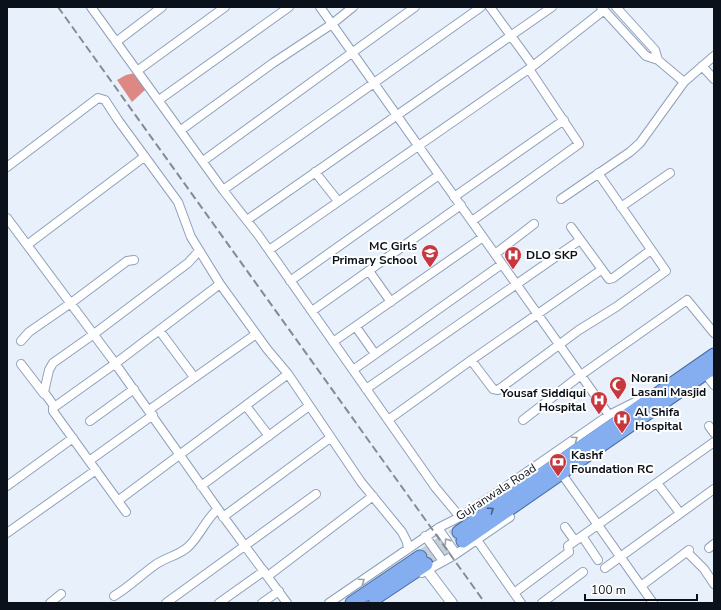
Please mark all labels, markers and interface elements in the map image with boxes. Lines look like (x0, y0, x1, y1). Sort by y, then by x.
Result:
place label: MC Girls Primary School (332, 238, 417, 268)
school or university icon: MC Girls Primary School (420, 243, 440, 268)
hospital icon: DLO SKP (503, 245, 523, 270)
place label: DLO SKP (526, 247, 578, 263)
place label: Norani Lasani Masjid (631, 370, 706, 400)
mosque icon: Norani Lasani Masjid (608, 375, 628, 400)
place label: Yousaf Siddiqui Hospital (499, 385, 586, 415)
hospital icon: Yousaf Siddiqui Hospital (589, 390, 609, 415)
place label: Al Shifa Hospital (635, 404, 682, 434)
hospital icon: Al Shifa Hospital (612, 409, 632, 434)
one-way arrow (570, 437, 577, 444)
place label: Kashf Foundation RC (571, 447, 653, 477)
bank icon: Kashf Foundation RC (548, 452, 568, 477)
street label: Gujranwala Road (453, 460, 539, 524)
one-way arrow (487, 507, 494, 515)
one-way arrow (444, 538, 452, 545)
scale bar (585, 576, 697, 602)
one-way arrow (357, 579, 364, 586)
text: 100 m (591, 582, 626, 598)

